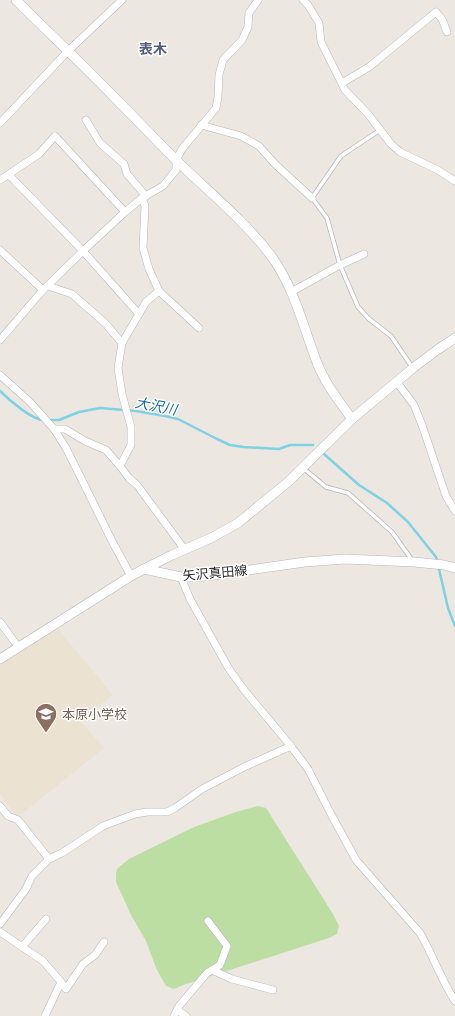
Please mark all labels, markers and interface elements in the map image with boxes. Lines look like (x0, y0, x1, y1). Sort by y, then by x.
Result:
district label: 表木 (139, 41, 167, 57)
water label: 大沢川 (134, 394, 180, 418)
street label: 矢沢真田線 (182, 563, 248, 583)
school or university icon: 本原小学校 (33, 701, 59, 734)
place label: 本原小学校 (62, 707, 127, 722)

